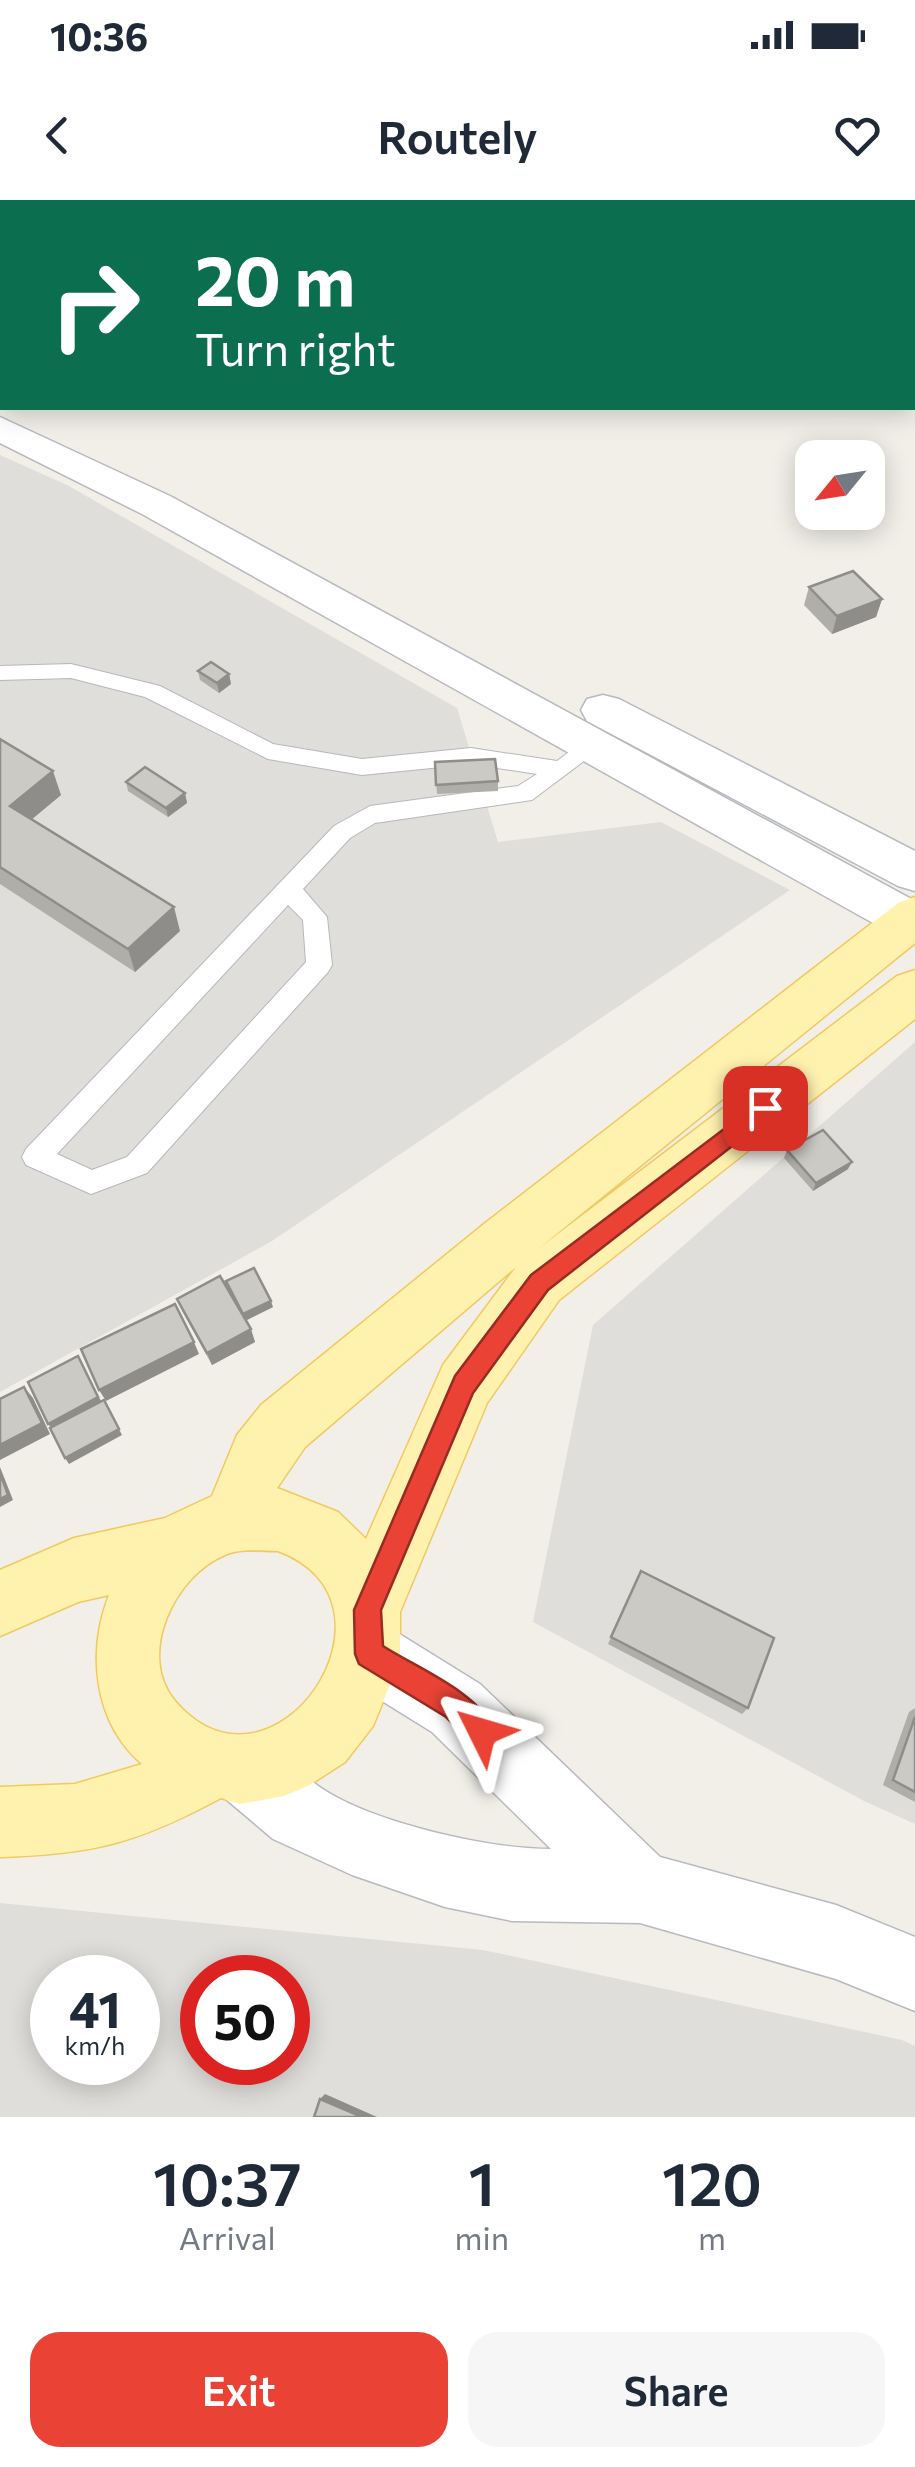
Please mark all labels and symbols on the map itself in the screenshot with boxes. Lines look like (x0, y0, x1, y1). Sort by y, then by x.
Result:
north arrow (795, 440, 885, 530)
pin (723, 1066, 808, 1151)
position arrow (430, 1680, 534, 1784)
speed limit sign: 50 (180, 1955, 310, 2085)

